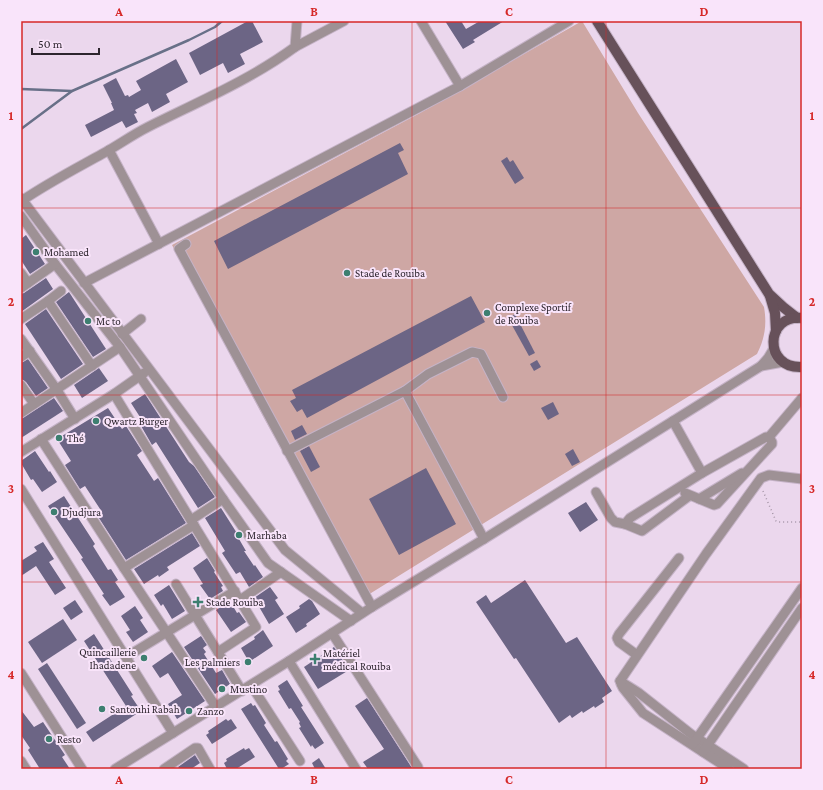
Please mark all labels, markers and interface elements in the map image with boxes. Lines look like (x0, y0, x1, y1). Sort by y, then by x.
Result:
text: A (114, 4, 123, 19)
text: B (310, 4, 318, 19)
text: C (505, 4, 513, 19)
text: D (700, 4, 709, 19)
scale bar (32, 30, 99, 56)
text: 50 m (38, 37, 63, 51)
text: 1 (9, 108, 14, 123)
text: 1 (810, 108, 815, 123)
place label: Mohamed (44, 246, 89, 258)
marker: Mohamed (31, 247, 41, 257)
place label: Stade de Rouiba (355, 267, 425, 279)
marker: Stade de Rouiba (342, 268, 352, 278)
text: 2 (8, 294, 15, 309)
text: 2 (809, 294, 816, 309)
place label: Complexe Sportif de Rouiba (495, 301, 572, 326)
marker: Complexe Sportif de Rouiba (482, 308, 492, 318)
place label: Mc to (96, 315, 121, 327)
marker: Mc to (83, 316, 93, 326)
place label: Qwartz Burger (104, 415, 168, 428)
marker: Qwartz Burger (91, 416, 101, 426)
place label: Thé (67, 432, 84, 444)
marker: Thé (54, 433, 64, 443)
text: 3 (8, 481, 14, 496)
text: 3 (809, 481, 815, 496)
place label: Djudjura (62, 506, 101, 519)
marker: Djudjura (49, 507, 59, 517)
place label: Marhaba (247, 529, 287, 541)
marker: Marhaba (234, 530, 244, 540)
place label: Stade Rouiba (206, 596, 263, 608)
marker: Stade Rouiba (193, 597, 203, 607)
place label: Quincaillerie Ihadadene (79, 646, 136, 671)
place label: Matériel médical Rouiba (323, 647, 391, 672)
marker: Quincaillerie Ihadadene (139, 653, 149, 663)
marker: Matériel médical Rouiba (310, 654, 320, 664)
place label: Les palmiers (185, 656, 240, 669)
marker: Les palmiers (243, 657, 253, 667)
text: 4 (7, 667, 15, 682)
text: 4 (808, 667, 816, 682)
place label: Mustino (230, 683, 268, 695)
marker: Mustino (217, 684, 227, 694)
place label: Santouhi Rabah (110, 703, 180, 715)
marker: Santouhi Rabah (97, 704, 107, 714)
place label: Zanzo (197, 705, 224, 717)
marker: Zanzo (184, 706, 194, 716)
place label: Resto (57, 733, 82, 745)
marker: Resto (44, 734, 54, 744)
text: A (114, 772, 123, 787)
text: B (310, 772, 318, 787)
text: C (505, 772, 513, 787)
text: D (700, 772, 709, 787)

